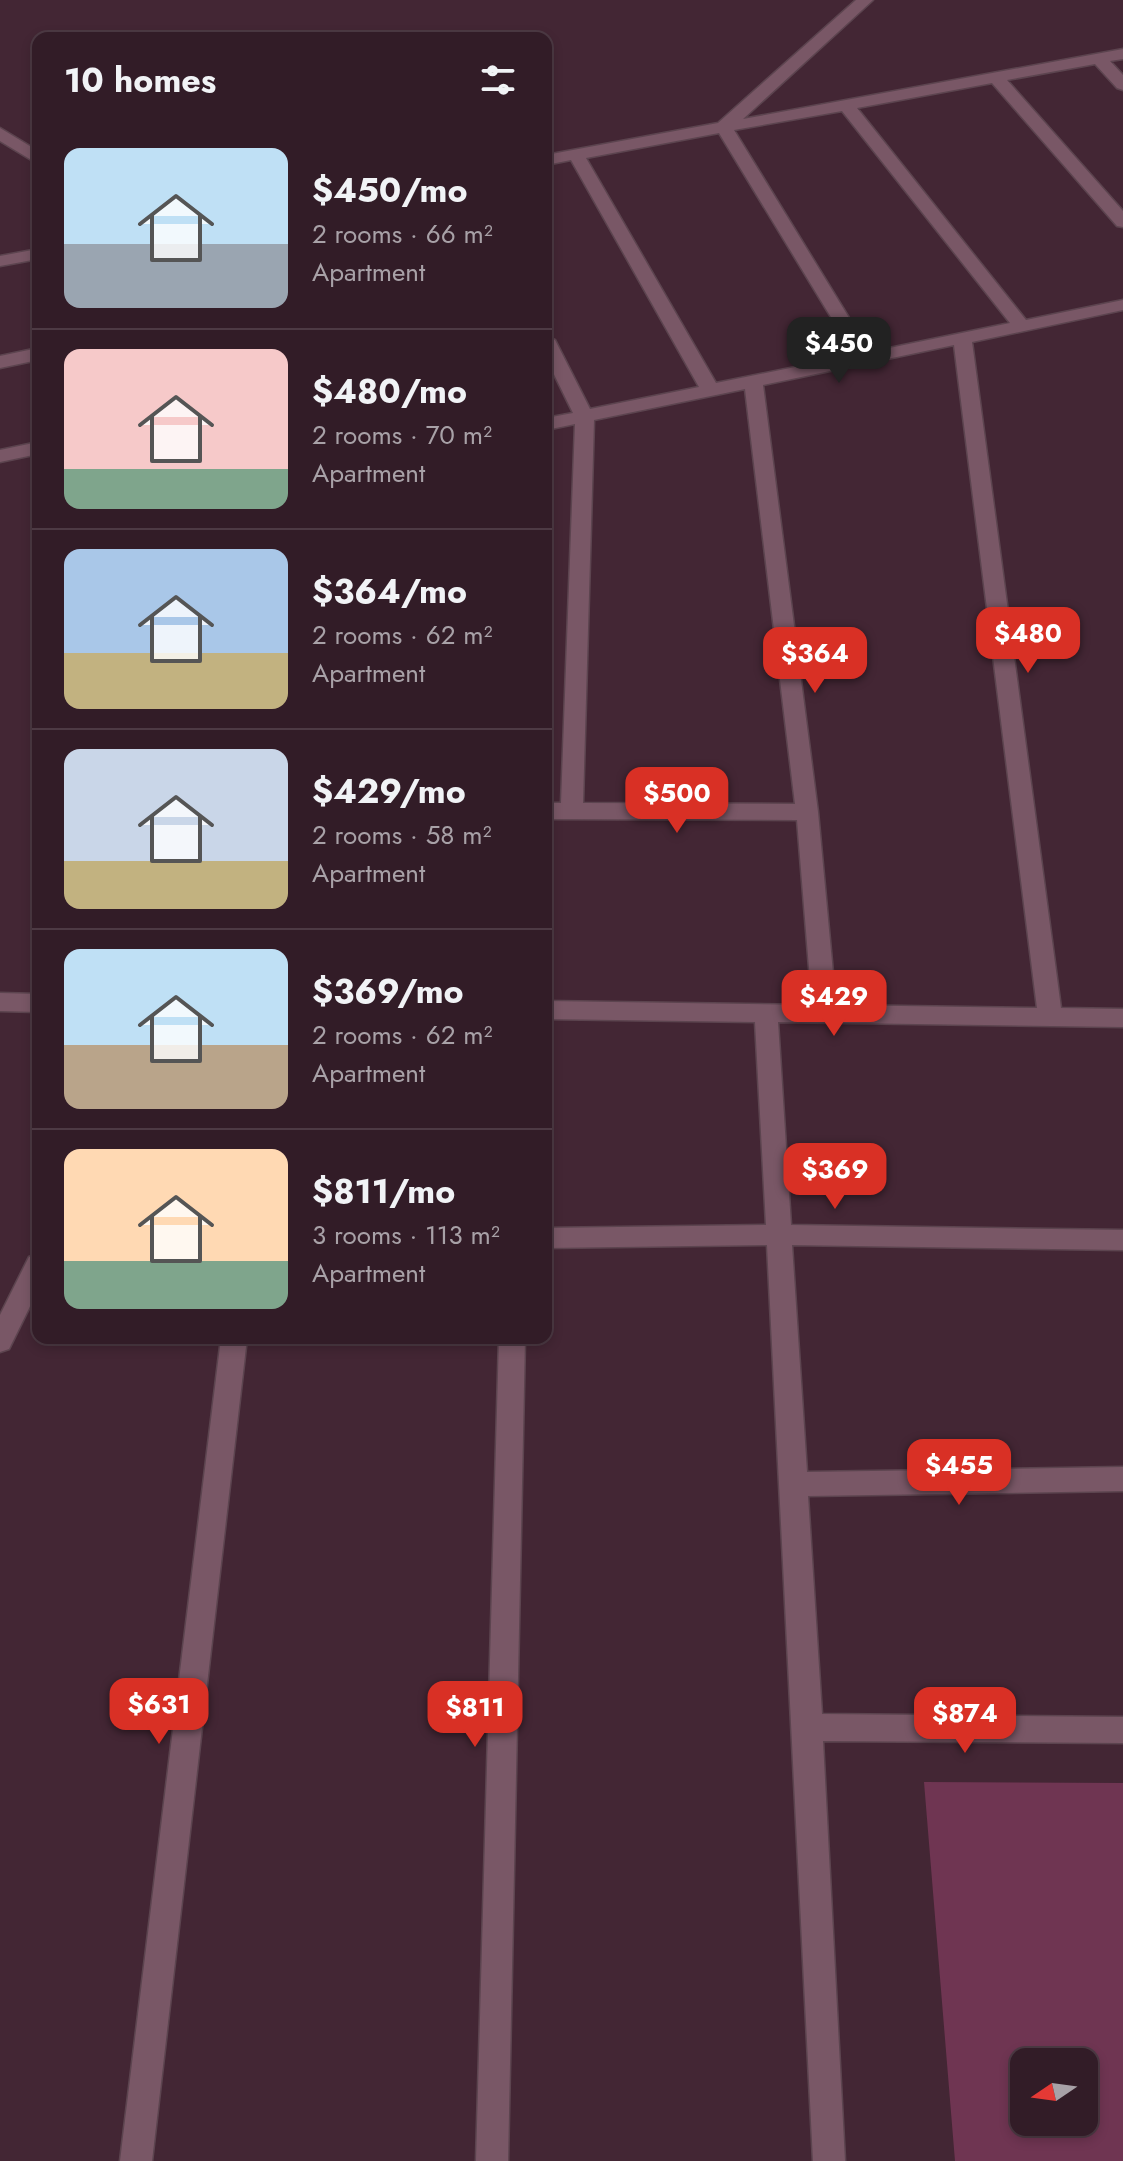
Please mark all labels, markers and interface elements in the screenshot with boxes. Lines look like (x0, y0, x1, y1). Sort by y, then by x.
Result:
text: 10 homes (64, 56, 216, 105)
icon: filters (476, 58, 520, 102)
text: $450/mo (312, 166, 468, 215)
icon: home (128, 180, 224, 276)
text: 2 rooms · 66 m² (312, 215, 493, 253)
text: Apartment (312, 253, 425, 291)
pin: $450 (792, 317, 886, 385)
text: $450 (805, 324, 873, 362)
text: $480/mo (312, 367, 467, 416)
icon: home (128, 381, 224, 477)
text: 2 rooms · 70 m² (312, 416, 492, 454)
text: Apartment (312, 454, 425, 492)
text: $364/mo (312, 567, 467, 616)
icon: home (128, 581, 224, 677)
pin: $480 (981, 607, 1075, 675)
text: $480 (994, 614, 1062, 652)
text: 2 rooms · 62 m² (312, 616, 493, 654)
pin: $364 (768, 627, 862, 695)
text: $364 (781, 634, 849, 672)
text: Apartment (312, 654, 425, 692)
text: $429/mo (312, 767, 466, 816)
pin: $500 (630, 767, 724, 835)
text: $500 (643, 774, 711, 812)
icon: home (128, 781, 224, 877)
text: 2 rooms · 58 m² (312, 816, 492, 854)
text: Apartment (312, 854, 425, 892)
text: $369/mo (312, 967, 464, 1016)
pin: $429 (787, 970, 881, 1038)
text: $429 (800, 977, 868, 1015)
icon: home (128, 981, 224, 1077)
text: 2 rooms · 62 m² (312, 1016, 493, 1054)
text: Apartment (312, 1054, 425, 1092)
pin: $369 (788, 1143, 882, 1211)
text: $369 (801, 1150, 869, 1188)
text: $811/mo (312, 1167, 455, 1216)
icon: home (128, 1181, 224, 1277)
text: 3 rooms · 113 m² (312, 1216, 500, 1254)
text: Apartment (312, 1254, 425, 1292)
pin: $455 (912, 1439, 1006, 1507)
text: $455 (925, 1446, 993, 1484)
pin: $631 (112, 1678, 206, 1746)
pin: $811 (428, 1681, 522, 1749)
text: $631 (128, 1685, 190, 1723)
pin: $874 (918, 1687, 1012, 1755)
text: $811 (446, 1688, 504, 1726)
text: $874 (932, 1694, 998, 1732)
north arrow (1010, 2048, 1098, 2136)
map controls (1010, 2048, 1098, 2136)

